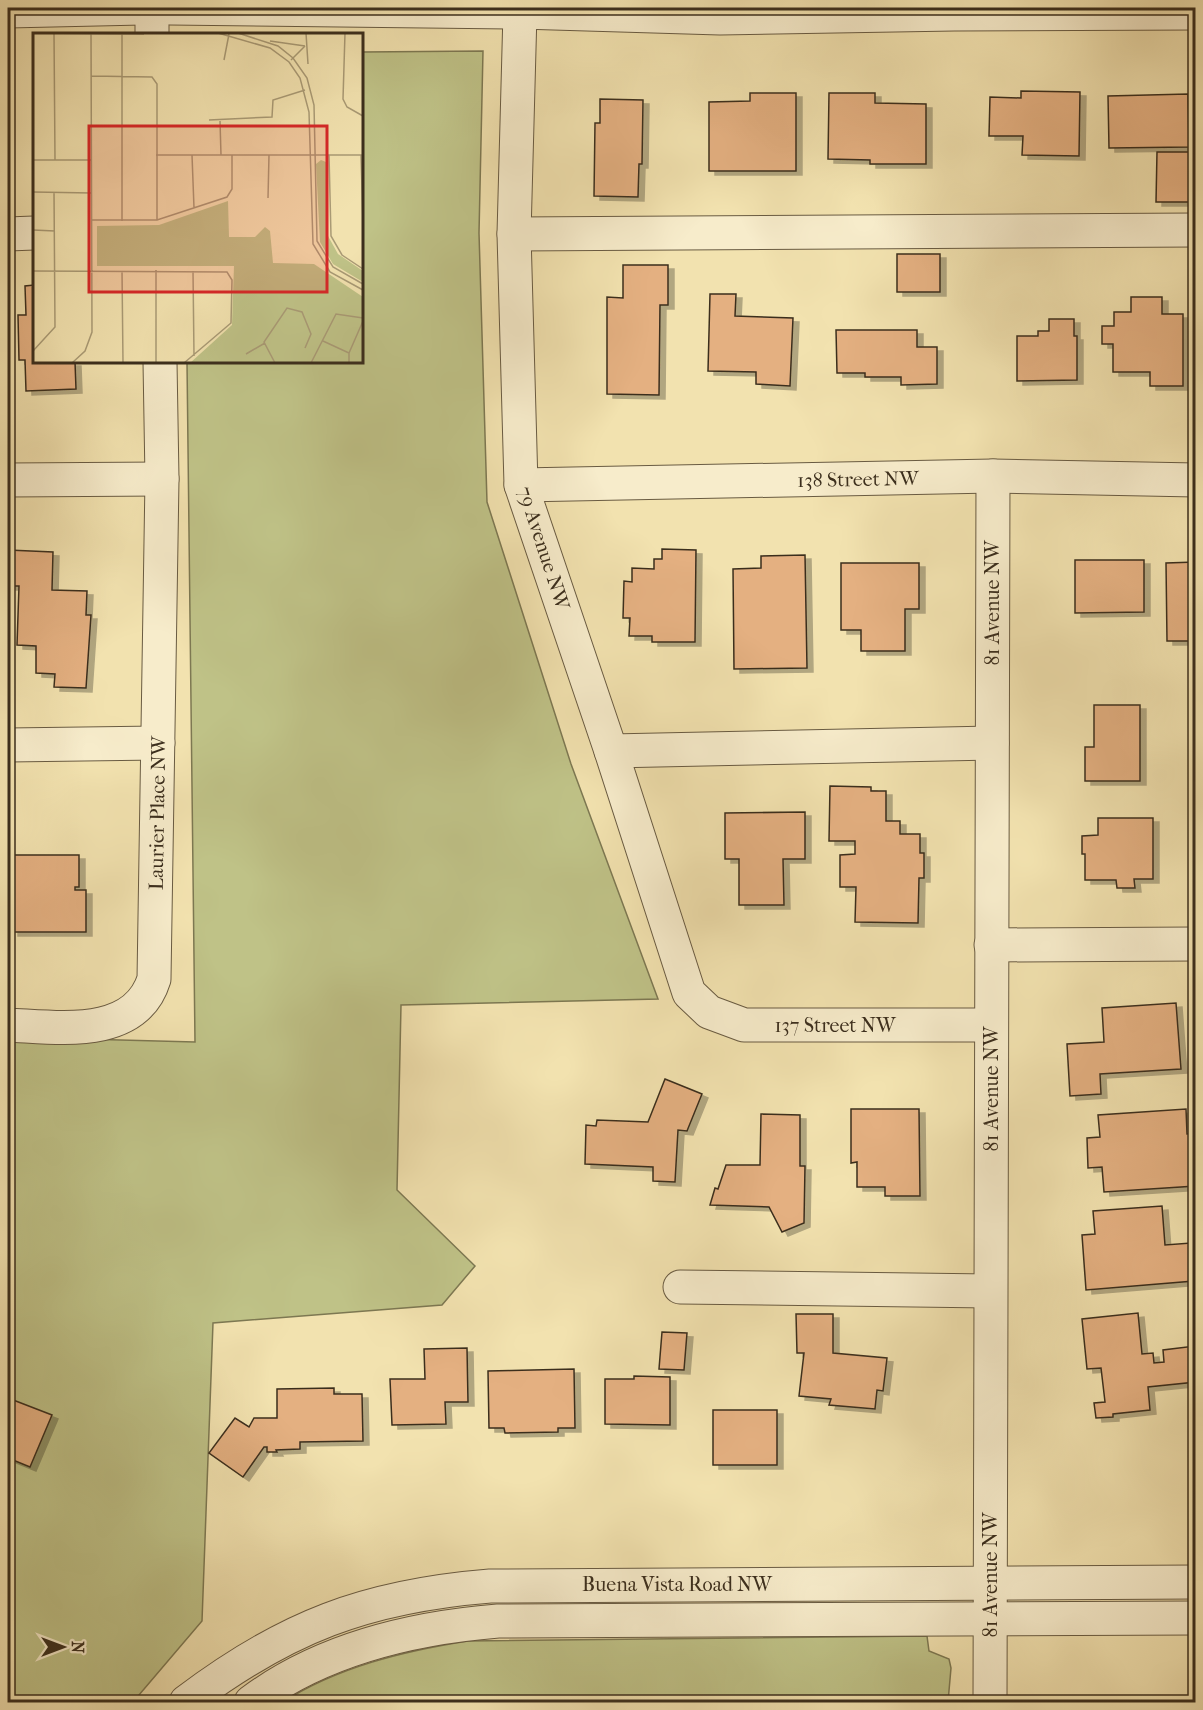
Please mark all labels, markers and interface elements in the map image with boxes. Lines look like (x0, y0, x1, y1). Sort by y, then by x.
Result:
inset map (33, 33, 363, 363)
street label: 138 Street NW (797, 467, 920, 492)
street label: 79 Avenue NW (513, 484, 575, 614)
street label: 81 Avenue NW (981, 539, 1004, 666)
street label: Laurier Place NW (145, 734, 170, 890)
street label: 137 Street NW (774, 1014, 897, 1037)
street label: 81 Avenue NW (980, 1025, 1003, 1152)
street label: 81 Avenue NW (979, 1511, 1002, 1638)
street label: Buena Vista Road NW (582, 1573, 773, 1596)
north arrow (33, 1617, 93, 1677)
text: N (68, 1641, 87, 1654)

